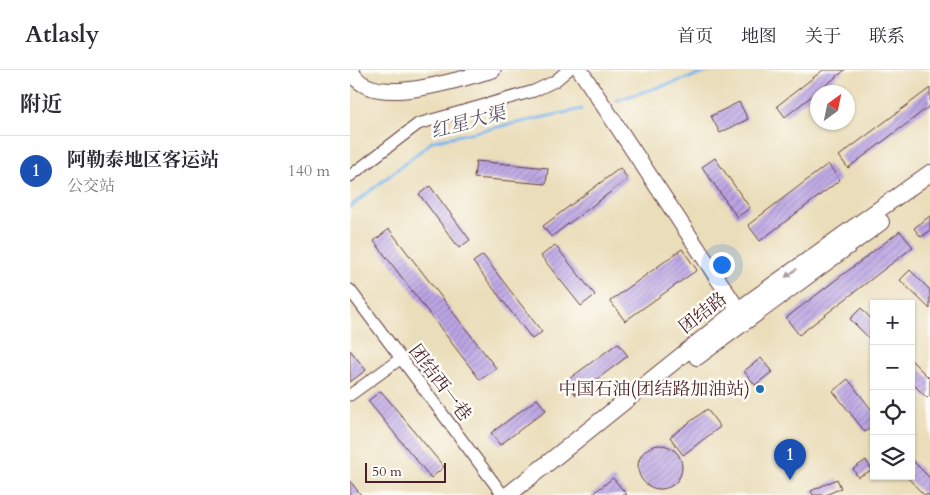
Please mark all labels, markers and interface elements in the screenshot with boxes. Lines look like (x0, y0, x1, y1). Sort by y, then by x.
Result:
text: Atlasly (25, 18, 99, 51)
text: 首页 (677, 24, 713, 49)
text: 地图 (741, 24, 777, 49)
text: 关于 (805, 24, 841, 49)
text: 联系 (869, 24, 905, 49)
north arrow (810, 85, 855, 130)
text: 附近 (20, 90, 62, 119)
water label: 红星大渠 (428, 99, 511, 144)
text: 阿勒泰地区客运站 (67, 147, 219, 173)
text: 1 (32, 160, 40, 182)
text: 140 m (288, 160, 330, 182)
text: 公交站 (67, 175, 115, 197)
your location (709, 252, 735, 278)
one-way arrow (784, 268, 798, 278)
street label: 团结路 (674, 287, 732, 339)
map controls (870, 300, 915, 480)
button: + (870, 300, 915, 345)
street label: 团结西一巷 (403, 340, 477, 426)
button: − (870, 345, 915, 390)
place label: 中国石油(团结路加油站) (559, 377, 750, 402)
marker: 中国石油(团结路加油站) (754, 383, 766, 395)
button: locate (870, 390, 915, 435)
button: layers (870, 435, 915, 480)
pin: 1 (774, 439, 806, 480)
scale bar (365, 460, 446, 483)
text: 50 m (372, 462, 402, 481)

